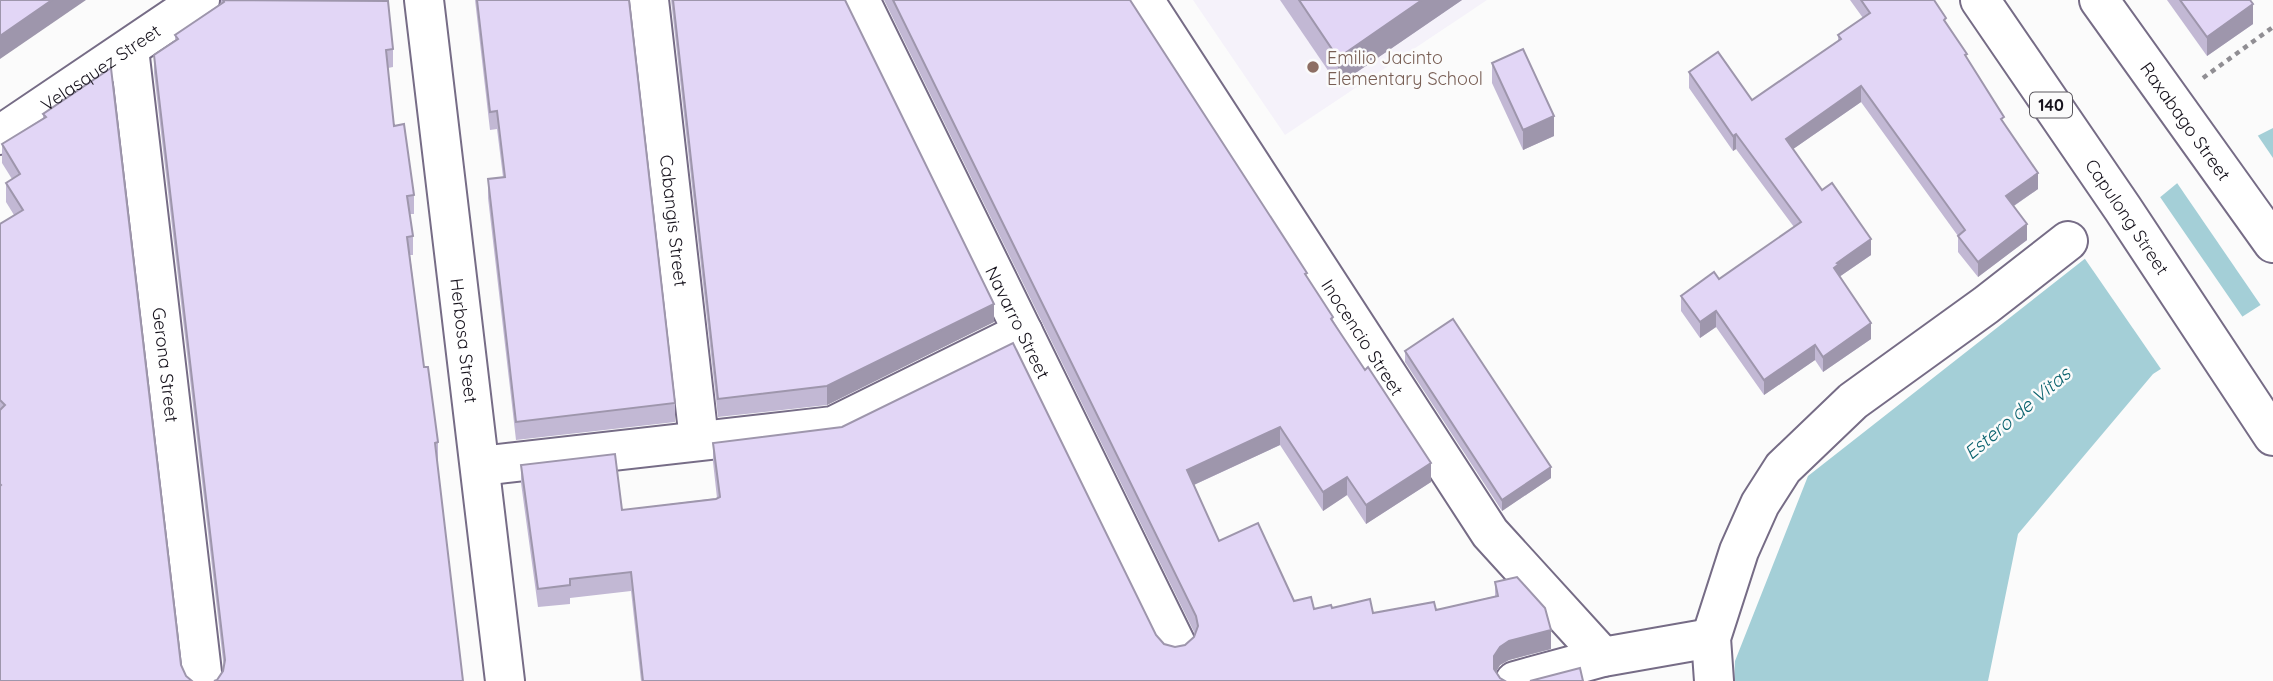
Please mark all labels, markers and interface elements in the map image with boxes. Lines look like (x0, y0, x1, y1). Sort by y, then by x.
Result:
street label: Velasquez Street (36, 19, 164, 116)
place label: Emilio Jacinto Elementary School (1327, 46, 1483, 90)
street label: Raxabago Street (2136, 57, 2236, 185)
marker: Emilio Jacinto Elementary School (1305, 59, 1321, 75)
road number: 140 (2030, 92, 2072, 118)
street label: Cabangis Street (655, 153, 693, 288)
street label: Capulong Street (2080, 154, 2174, 279)
street label: Navarro Street (981, 262, 1056, 382)
street label: Inocencio Street (1317, 275, 1409, 400)
street label: Herbosa Street (446, 277, 483, 404)
street label: Gerona Street (148, 306, 184, 424)
water label: Estero de Vitas (1959, 361, 2076, 464)

